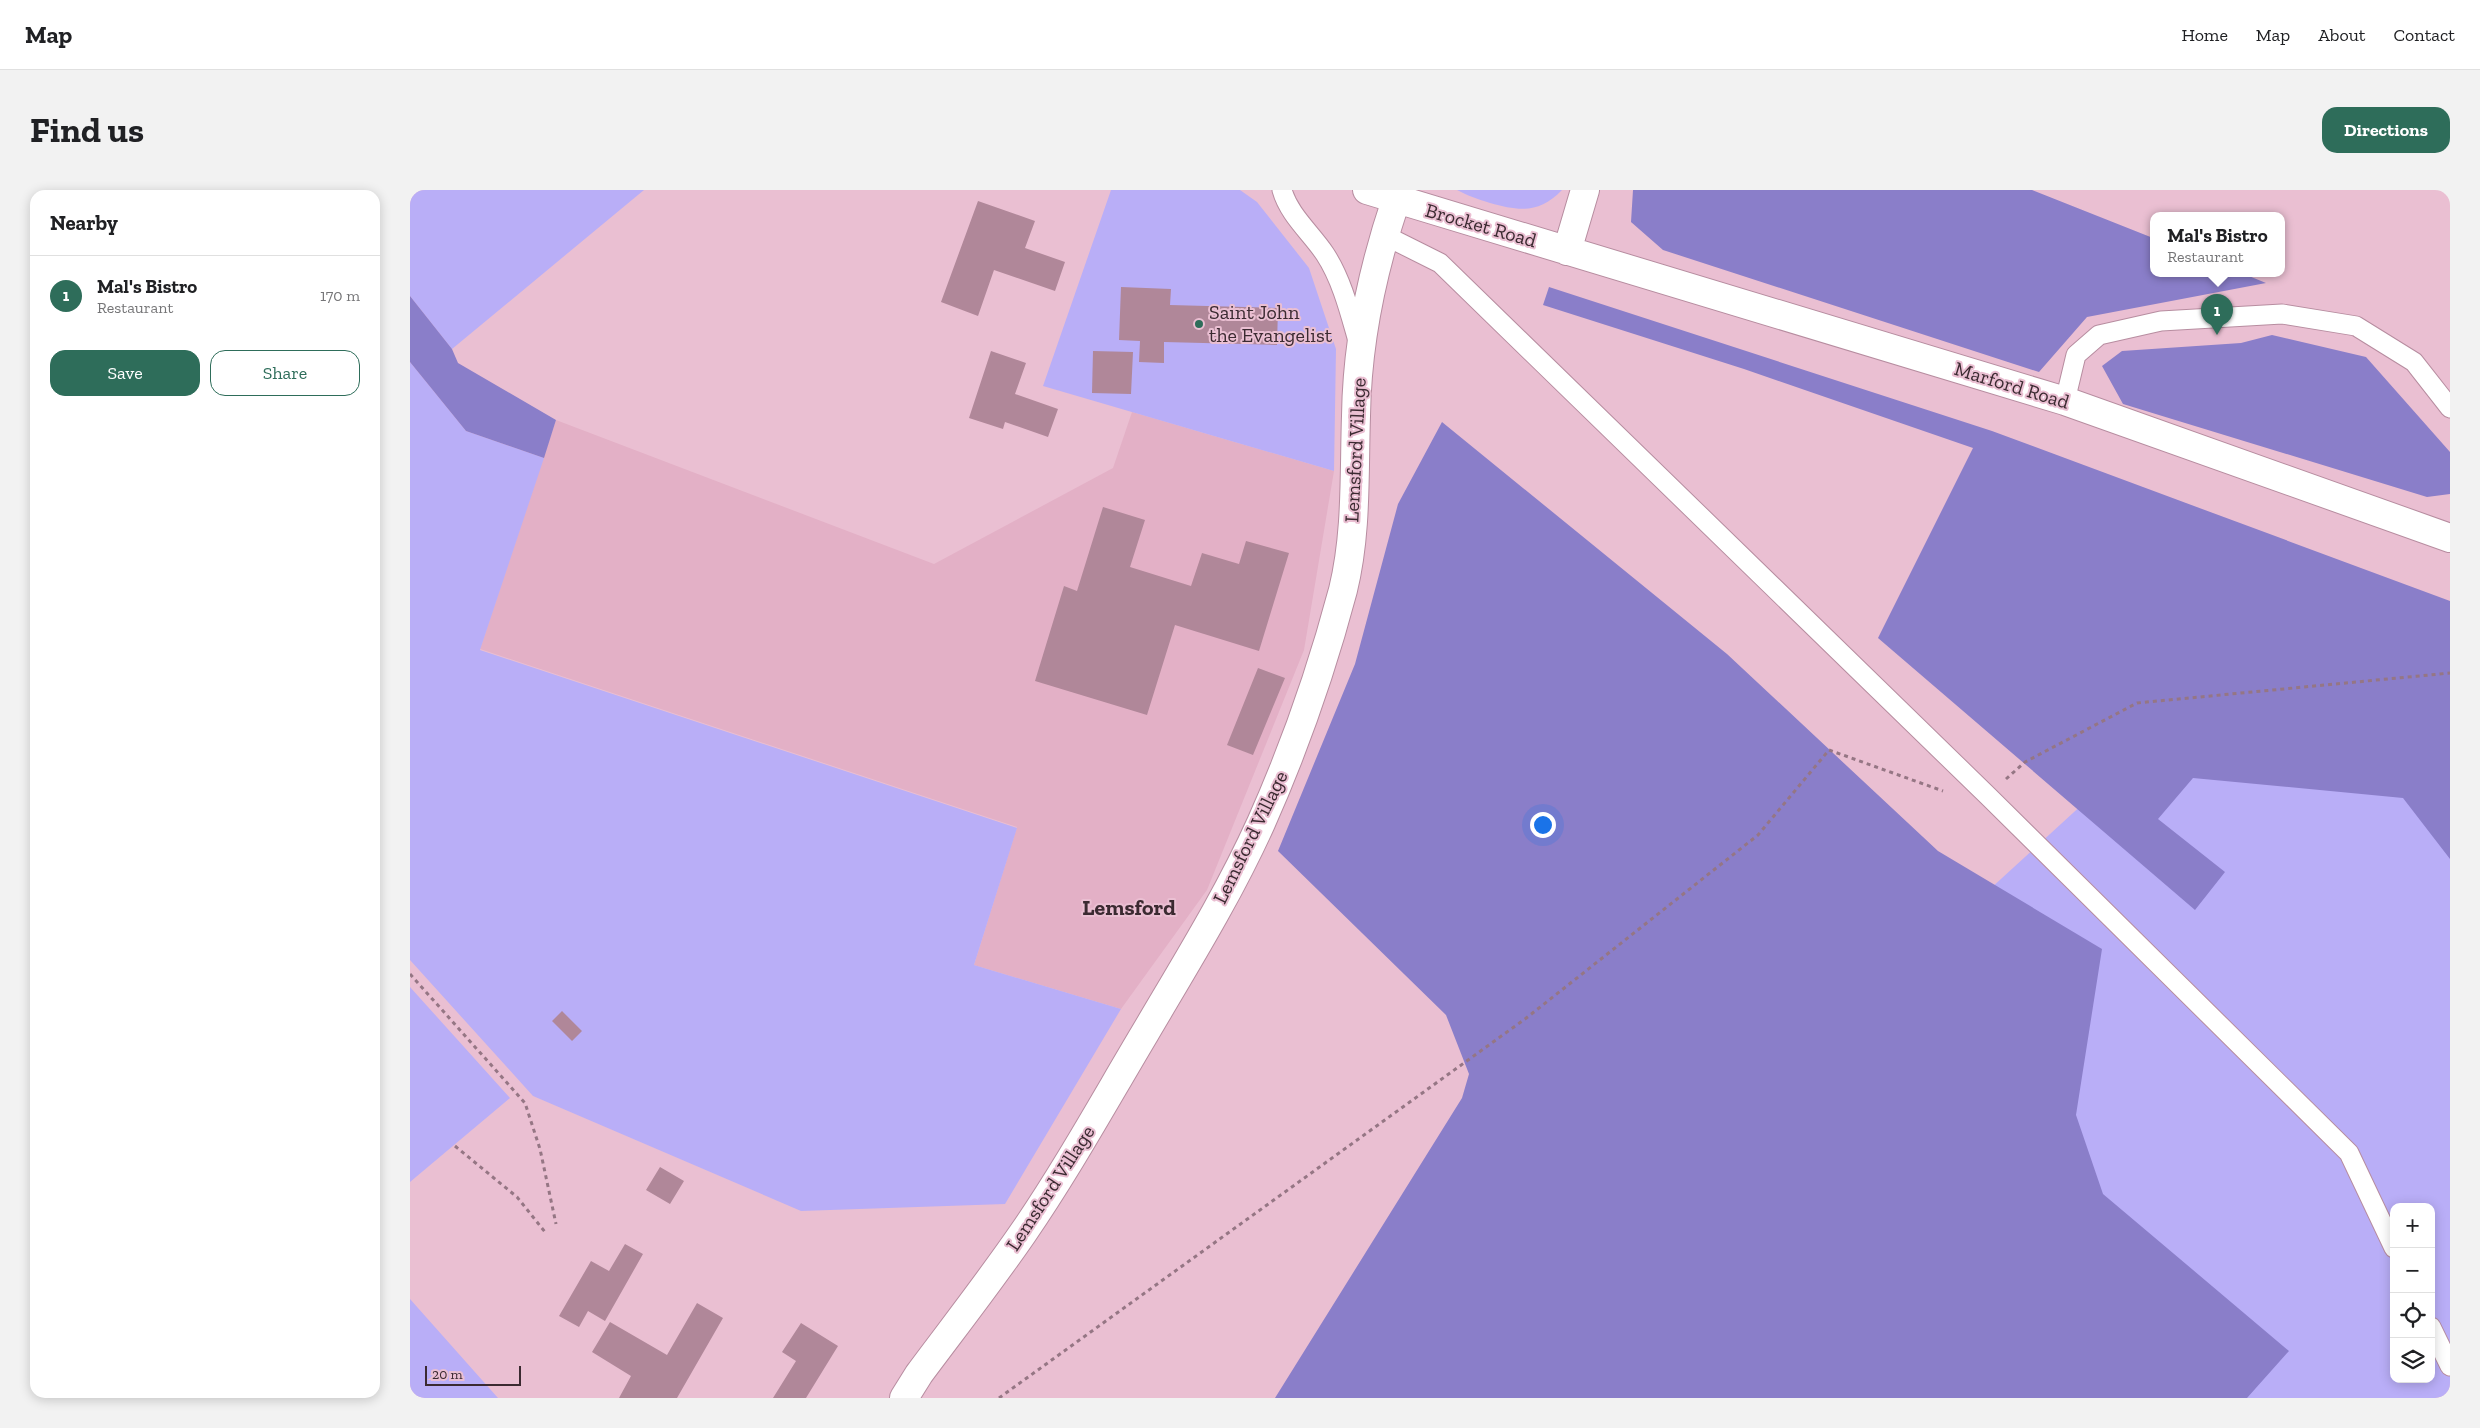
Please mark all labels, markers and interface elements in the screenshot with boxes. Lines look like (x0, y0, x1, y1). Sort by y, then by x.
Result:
text: Map (25, 20, 72, 49)
text: Home (2181, 24, 2228, 46)
text: Map (2256, 24, 2290, 46)
text: About (2318, 24, 2365, 46)
text: Contact (2393, 24, 2455, 46)
button: Directions (2322, 107, 2450, 153)
text: Find us (30, 109, 144, 151)
street label: Brocket Road (1423, 198, 1539, 252)
text: Nearby (50, 210, 118, 235)
popup (2150, 212, 2285, 277)
text: Mal's Bistro (2167, 224, 2268, 247)
text: Restaurant (2167, 247, 2244, 266)
text: Mal's Bistro (97, 275, 197, 298)
text: 1 (63, 286, 69, 305)
text: 170 m (320, 286, 360, 305)
pin: 1 (2201, 294, 2233, 335)
text: Restaurant (97, 298, 173, 317)
place label: Saint John the Evangelist (1209, 300, 1333, 347)
marker: Saint John the Evangelist (1193, 318, 1205, 330)
button: Save (50, 350, 200, 396)
button: Share (210, 350, 360, 396)
street label: Marford Road (1952, 356, 2072, 414)
street label: Lemsford Village (1339, 377, 1371, 523)
street label: Lemsford Village (1207, 767, 1293, 907)
your location (1530, 812, 1556, 838)
district label: Lemsford (1082, 894, 1176, 921)
street label: Lemsford Village (1000, 1121, 1100, 1255)
map controls (2390, 1203, 2435, 1383)
button: + (2390, 1203, 2435, 1248)
button: − (2390, 1248, 2435, 1293)
button: locate (2390, 1293, 2435, 1338)
button: layers (2390, 1338, 2435, 1383)
scale bar (425, 1363, 521, 1386)
text: 20 m (432, 1366, 463, 1383)

